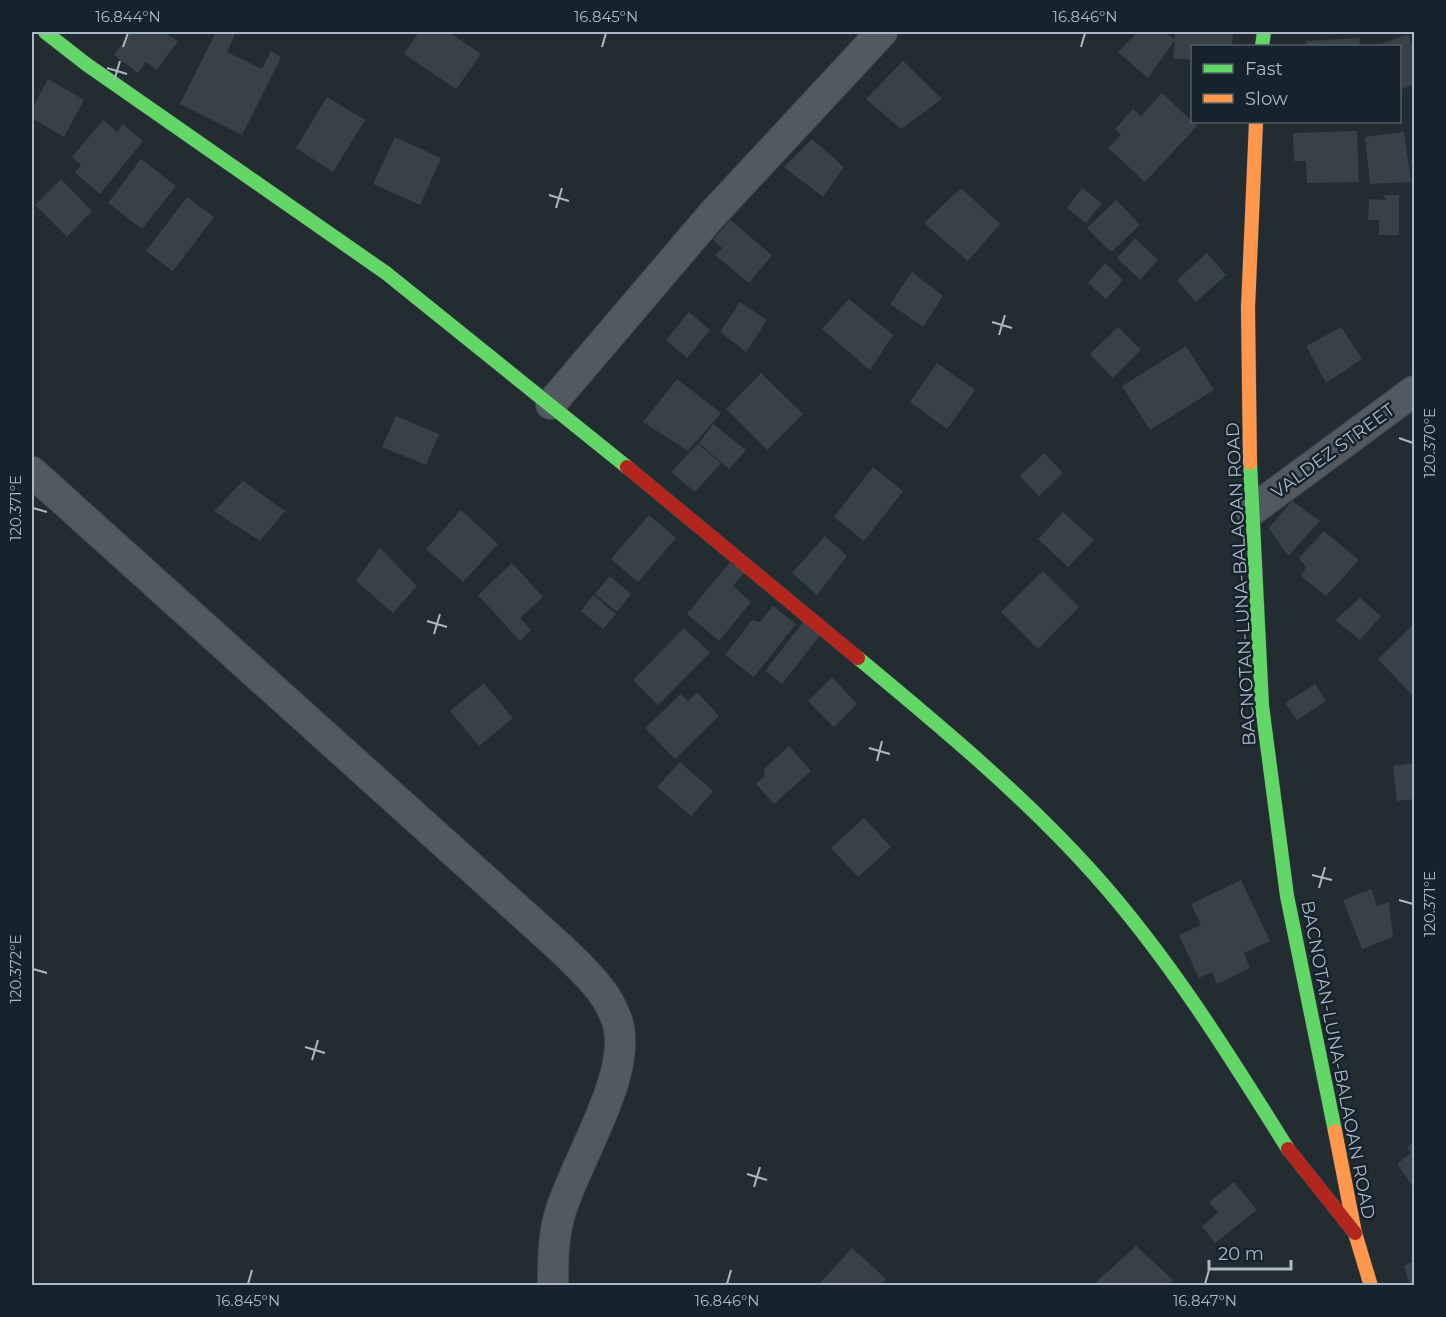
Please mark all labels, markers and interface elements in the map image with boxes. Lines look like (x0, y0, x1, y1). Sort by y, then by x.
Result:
text: 16.844°N (95, 7, 161, 26)
text: 16.845°N (574, 7, 638, 26)
text: 16.846°N (1053, 7, 1117, 26)
legend (1191, 45, 1401, 123)
text: Fast (1245, 58, 1283, 80)
text: Slow (1245, 88, 1288, 110)
street label: VALDEZ STREET (1267, 398, 1400, 503)
text: 120.370°E (1420, 408, 1439, 478)
street label: BACNOTAN-LUNA-BALAOAN ROAD (1222, 422, 1260, 746)
text: 120.371°E (6, 475, 25, 541)
text: 120.371°E (1420, 871, 1439, 937)
street label: BACNOTAN-LUNA-BALAOAN ROAD (1296, 899, 1380, 1221)
text: 120.372°E (6, 935, 25, 1003)
scale bar (1209, 1233, 1292, 1271)
text: 20 m (1218, 1243, 1264, 1265)
text: 16.845°N (216, 1291, 280, 1310)
text: 16.846°N (695, 1291, 759, 1310)
text: 16.847°N (1173, 1291, 1237, 1310)

